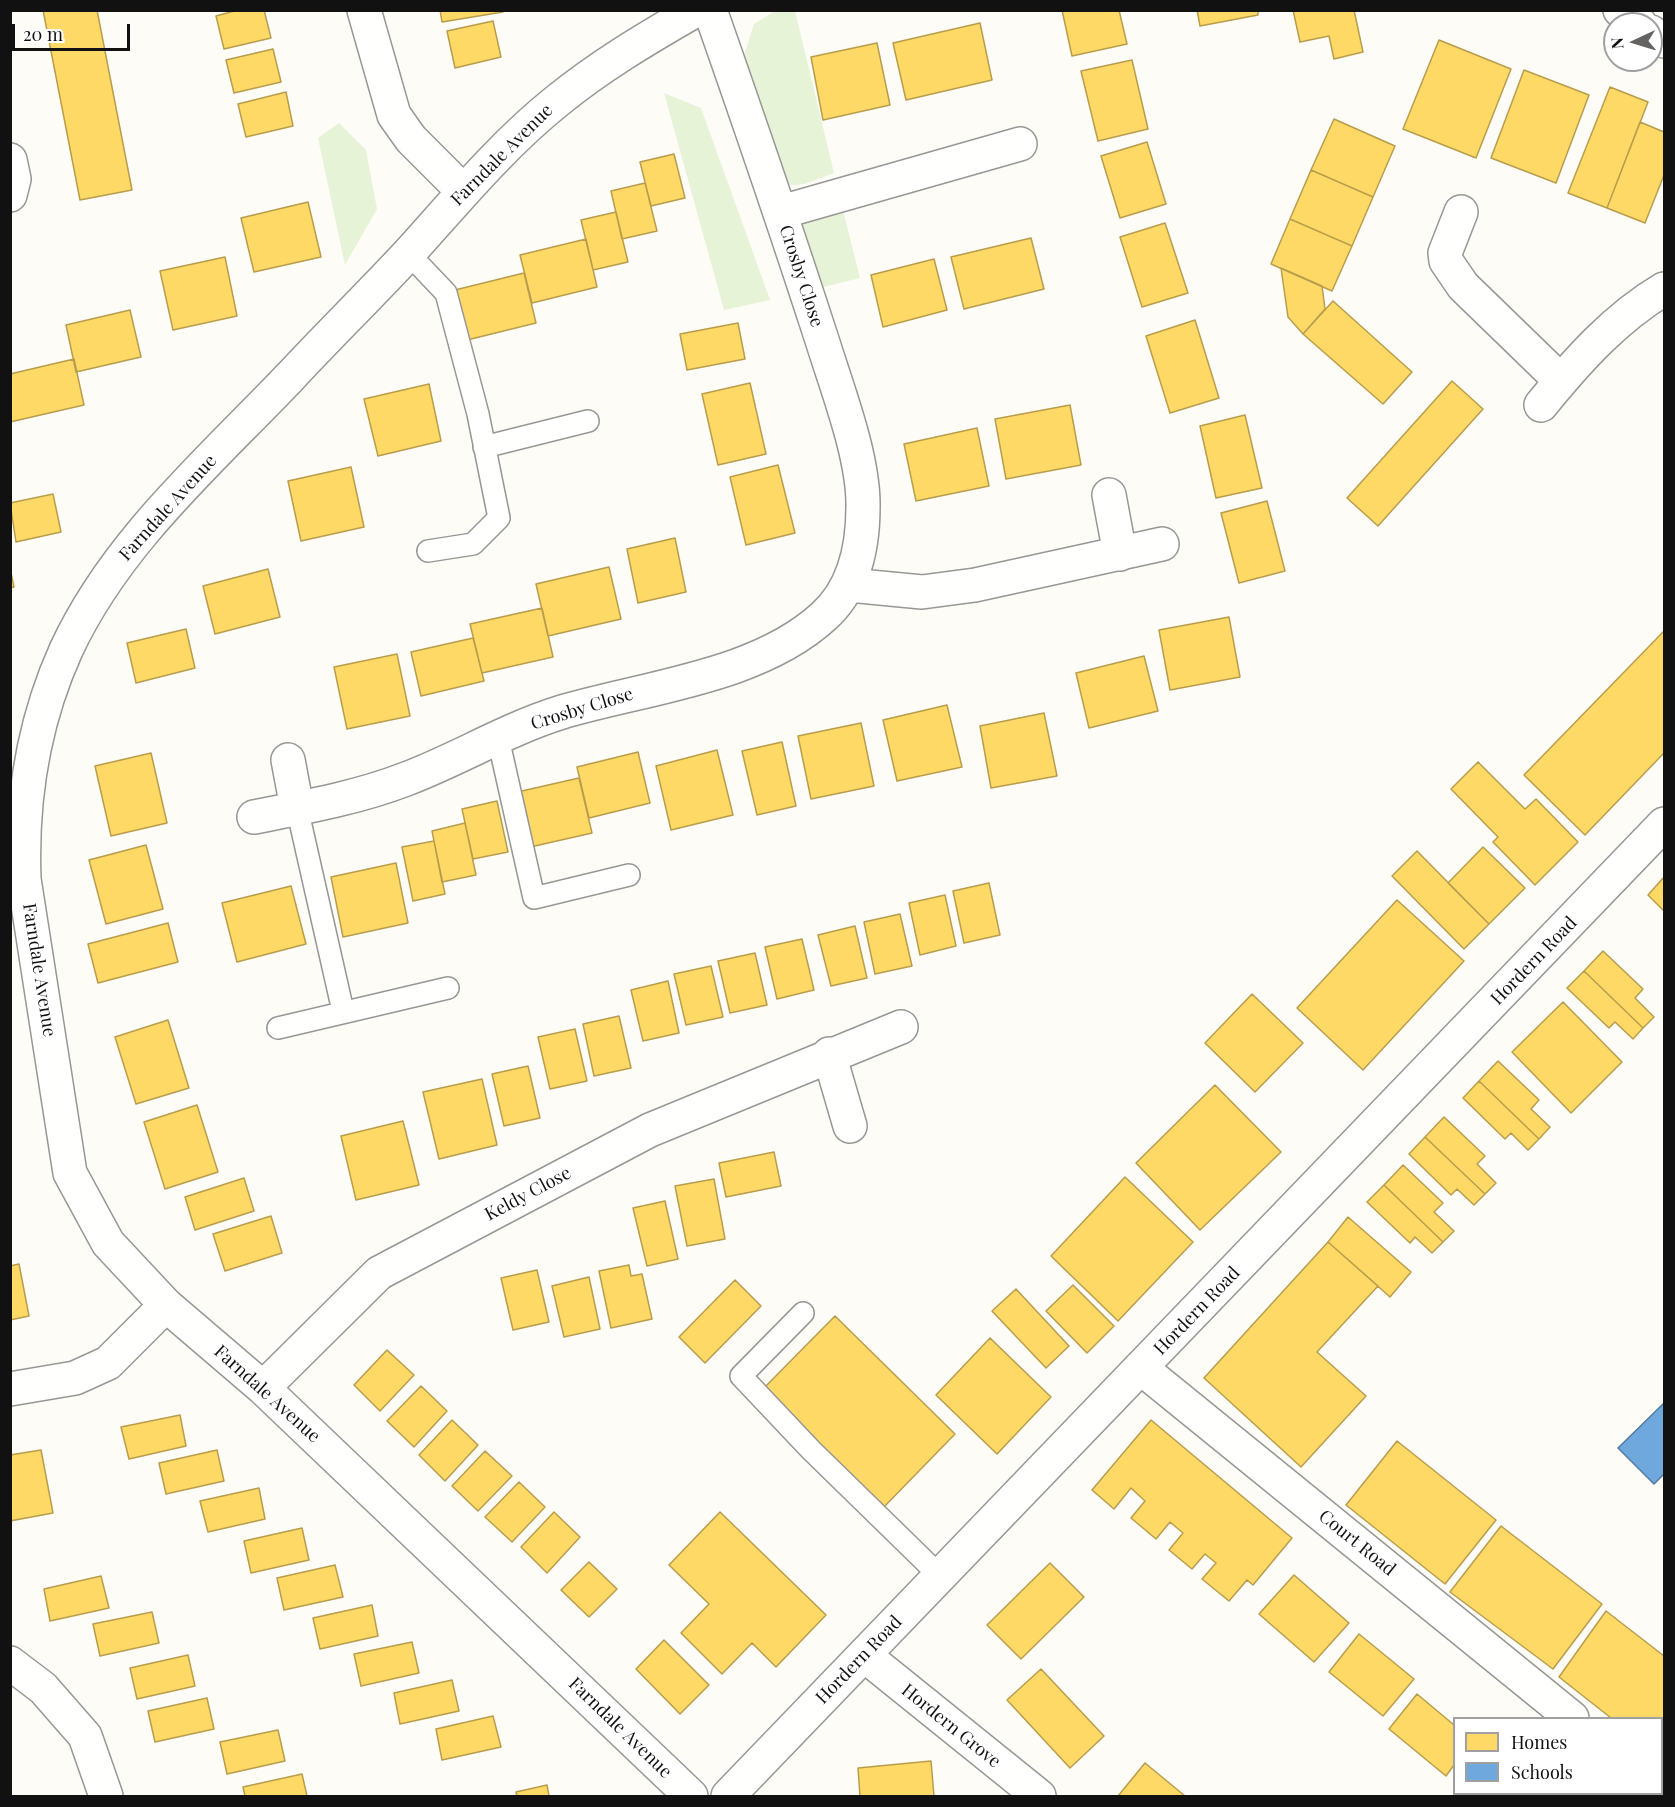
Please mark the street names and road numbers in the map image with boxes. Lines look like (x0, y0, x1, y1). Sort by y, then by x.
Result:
street label: Farndale Avenue (447, 100, 557, 210)
street label: Crosby Close (774, 222, 828, 330)
street label: Farndale Avenue (115, 451, 221, 565)
street label: Crosby Close (528, 683, 636, 735)
street label: Farndale Avenue (18, 902, 60, 1038)
street label: Hordern Road (1486, 912, 1582, 1010)
street label: Keldy Close (481, 1162, 575, 1226)
street label: Hordern Road (1149, 1262, 1245, 1360)
street label: Farndale Avenue (210, 1341, 324, 1447)
street label: Court Road (1314, 1505, 1400, 1581)
street label: Hordern Road (811, 1611, 907, 1709)
street label: Farndale Avenue (564, 1673, 676, 1783)
street label: Hordern Grove (897, 1679, 1005, 1773)

